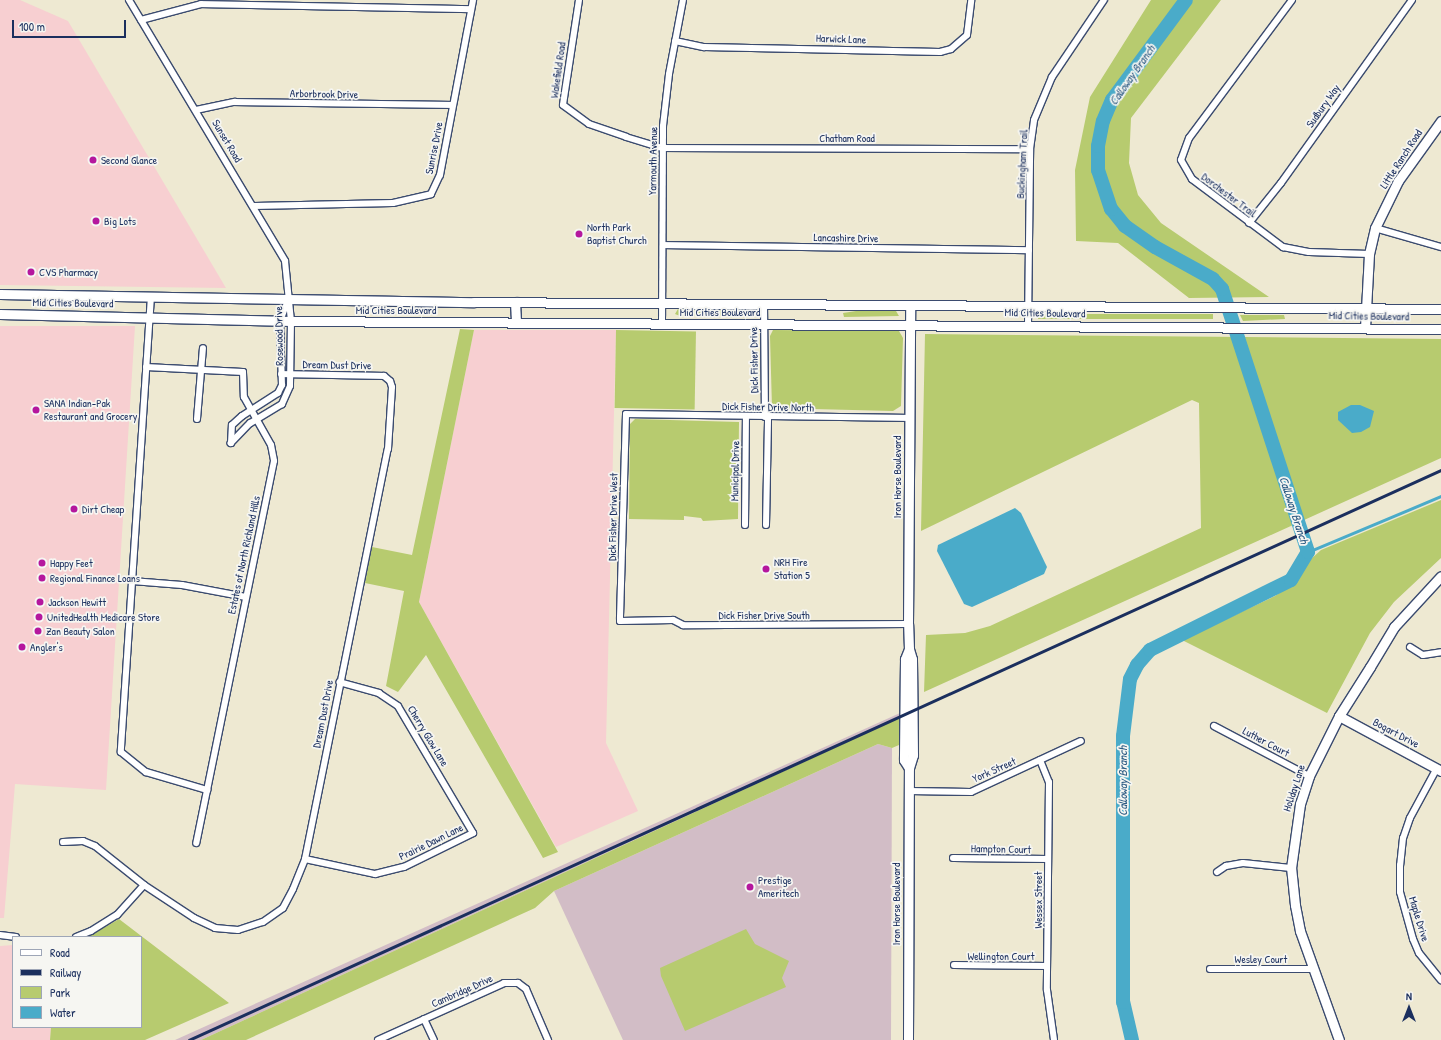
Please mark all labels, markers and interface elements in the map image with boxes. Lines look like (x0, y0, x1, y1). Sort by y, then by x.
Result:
scale bar (14, 12, 128, 38)
text: 100 m (19, 18, 45, 35)
street label: Harwick Lane (816, 32, 866, 46)
street label: Wakefield Road (548, 41, 568, 99)
water label: Calloway Branch (1106, 42, 1158, 108)
street label: Sudbury Way (1303, 82, 1343, 130)
street label: Arborbrook Drive (290, 87, 358, 101)
street label: Sunset Road (209, 117, 245, 165)
street label: Sunrise Drive (422, 121, 446, 175)
street label: Yarmouth Avenue (646, 127, 660, 195)
street label: Little Ranch Road (1377, 127, 1425, 191)
street label: Buckingham Trail (1014, 129, 1030, 199)
street label: Chatham Road (819, 131, 875, 145)
place label: Second Glance (101, 153, 157, 167)
marker: Second Glance (88, 155, 98, 165)
street label: Dorchester Trail (1199, 170, 1259, 220)
place label: Big Lots (104, 214, 136, 228)
marker: Big Lots (91, 216, 101, 226)
place label: North Park Baptist Church (587, 221, 647, 247)
marker: North Park Baptist Church (574, 229, 584, 239)
street label: Lancashire Drive (813, 231, 879, 245)
place label: CVS Pharmacy (39, 265, 98, 279)
marker: CVS Pharmacy (26, 267, 36, 277)
street label: Mid Cities Boulevard (33, 296, 113, 310)
street label: Mid Cities Boulevard (356, 303, 436, 317)
street label: Mid Cities Boulevard (680, 305, 760, 319)
street label: Rosewood Drive (272, 306, 286, 366)
street label: Mid Cities Boulevard (1005, 306, 1085, 320)
street label: Mid Cities Boulevard (1329, 309, 1409, 323)
street label: Dick Fisher Drive (747, 327, 761, 393)
street label: Dream Dust Drive (302, 358, 372, 372)
place label: SANA Indian-Pak Restaurant and Grocery (44, 397, 138, 423)
street label: Dick Fisher Drive North (722, 400, 814, 414)
marker: SANA Indian-Pak Restaurant and Grocery (31, 405, 41, 415)
street label: Iron Horse Boulevard (890, 436, 904, 518)
street label: Municipal Drive (728, 441, 742, 501)
street label: Dick Fisher Drive West (606, 473, 620, 561)
water label: Calloway Branch (1276, 475, 1312, 545)
street label: Estates of North Richland Hills (225, 495, 263, 615)
place label: Dirt Cheap (82, 502, 124, 516)
marker: Dirt Cheap (69, 504, 79, 514)
place label: Happy Feet (50, 556, 93, 570)
place label: NRH Fire Station 5 (774, 556, 810, 582)
marker: Happy Feet (37, 558, 47, 568)
marker: NRH Fire Station 5 (761, 564, 771, 574)
place label: Regional Finance Loans (50, 571, 140, 585)
marker: Regional Finance Loans (37, 573, 47, 583)
place label: Jackson Hewitt (48, 595, 106, 609)
marker: Jackson Hewitt (35, 597, 45, 607)
street label: Dick Fisher Drive South (718, 608, 810, 622)
place label: UnitedHealth Medicare Store (47, 610, 160, 624)
marker: UnitedHealth Medicare Store (34, 612, 44, 622)
place label: Zan Beauty Salon (46, 624, 115, 638)
marker: Zan Beauty Salon (33, 626, 43, 636)
place label: Angler's (30, 640, 63, 654)
marker: Angler's (17, 642, 27, 652)
street label: Dream Dust Drive (310, 679, 336, 749)
street label: Cherry Glow Lane (405, 703, 451, 769)
street label: Bogart Drive (1371, 715, 1421, 751)
street label: Luther Court (1240, 724, 1292, 760)
water label: Calloway Branch (1116, 746, 1130, 816)
street label: York Street (970, 755, 1018, 785)
street label: Holiday Lane (1280, 763, 1308, 813)
street label: Prairie Dawn Lane (397, 821, 465, 863)
street label: Hampton Court (971, 842, 1031, 856)
street label: Iron Horse Boulevard (889, 863, 903, 945)
street label: Wessex Street (1031, 871, 1045, 929)
place label: Prestige Ameritech (758, 874, 799, 900)
marker: Prestige Ameritech (745, 882, 755, 892)
street label: Maple Drive (1406, 895, 1432, 943)
legend (12, 936, 142, 1028)
text: Road (50, 944, 70, 961)
street label: Wellington Court (968, 949, 1034, 963)
street label: Wesley Court (1235, 952, 1287, 966)
text: Railway (50, 964, 81, 981)
street label: Cambridge Drive (429, 972, 495, 1010)
text: Park (50, 984, 70, 1001)
north arrow (1389, 988, 1429, 1028)
text: N (1406, 989, 1412, 1003)
text: Water (50, 1004, 76, 1021)

